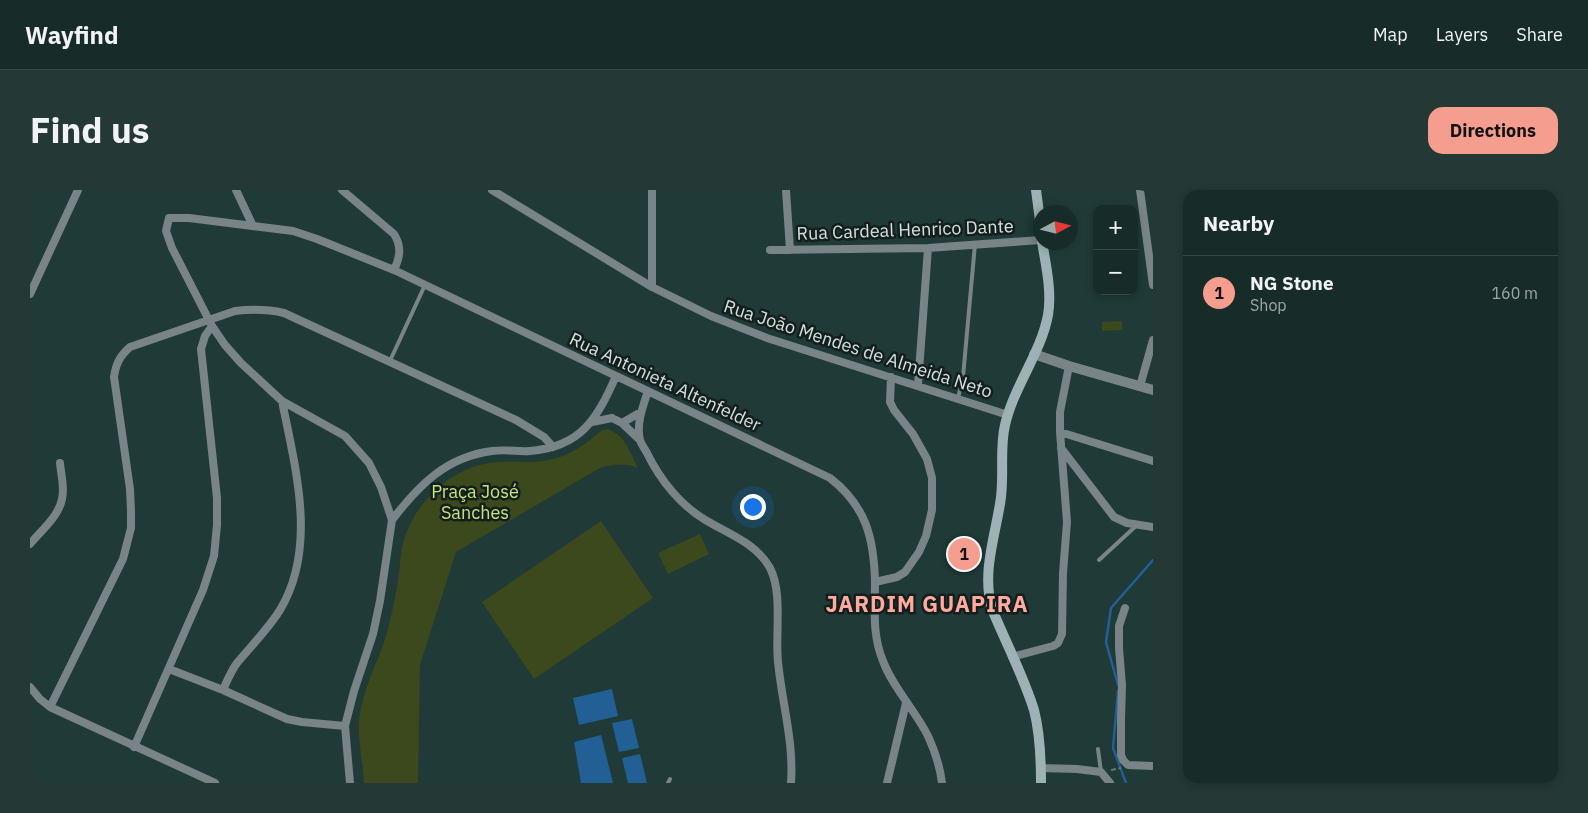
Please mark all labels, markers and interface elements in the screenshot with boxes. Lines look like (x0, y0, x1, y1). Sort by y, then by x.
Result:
text: Wayfind (25, 19, 118, 51)
text: Map (1373, 23, 1408, 46)
text: Layers (1436, 23, 1488, 46)
text: Share (1516, 23, 1563, 46)
text: Find us (30, 107, 149, 153)
button: Directions (1428, 107, 1558, 154)
north arrow (1033, 205, 1078, 250)
map controls (1093, 205, 1138, 295)
button: + (1093, 205, 1138, 250)
text: Nearby (1203, 209, 1274, 237)
street label: Rua Cardeal Henrico Dante (796, 214, 1014, 245)
button: − (1093, 250, 1138, 295)
text: NG Stone (1250, 271, 1334, 295)
text: 1 (1214, 283, 1224, 303)
text: 160 m (1491, 283, 1538, 303)
street label: Rua João Mendes de Almeida Neto (721, 294, 995, 403)
text: Shop (1250, 295, 1287, 315)
street label: Rua Antonieta Altenfelder (566, 327, 765, 436)
park label: Praça José Sanches (431, 480, 519, 524)
your location (740, 494, 766, 520)
pin: 1 (948, 535, 980, 573)
district label: JARDIM GUAPIRA (825, 589, 1029, 618)

